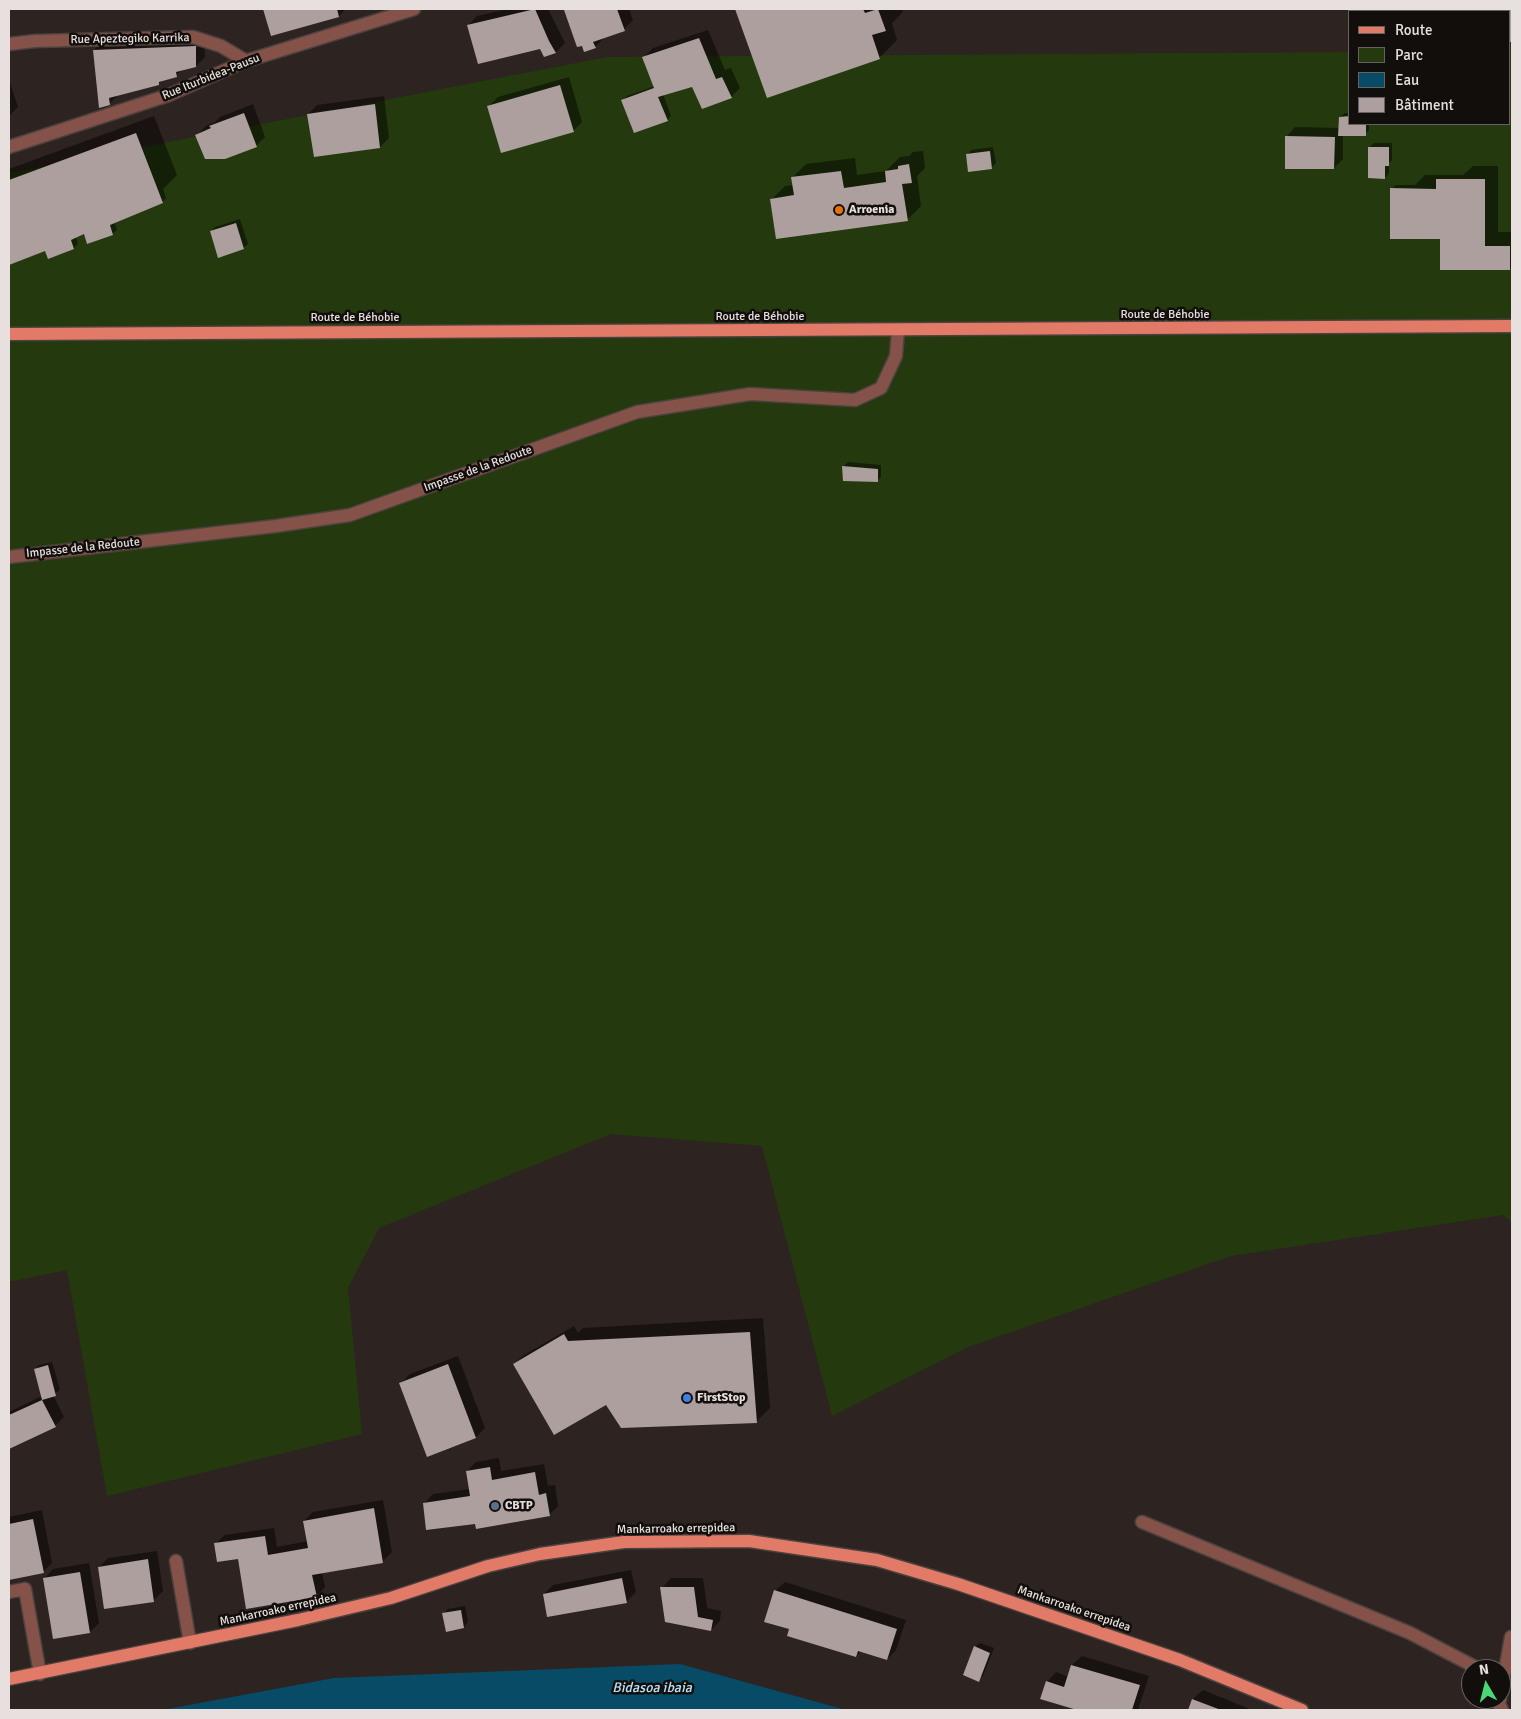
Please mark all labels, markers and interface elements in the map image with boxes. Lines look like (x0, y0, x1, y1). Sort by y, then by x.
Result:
legend (1348, 10, 1511, 125)
text: Route (1395, 21, 1432, 39)
street label: Rue Apeztegiko Karrika (70, 31, 190, 47)
text: Parc (1395, 46, 1423, 64)
street label: Rue Iturbidea-Pausu (160, 51, 262, 103)
text: Eau (1395, 71, 1419, 89)
text: Bâtiment (1395, 96, 1454, 114)
place label: Arroenia (849, 203, 895, 217)
marker: Arroenia (833, 204, 845, 216)
street label: Route de Béhobie (1120, 308, 1210, 322)
street label: Route de Béhobie (715, 310, 805, 324)
street label: Route de Béhobie (310, 311, 400, 325)
street label: Impasse de la Redoute (422, 443, 534, 495)
street label: Impasse de la Redoute (25, 535, 141, 561)
place label: FirstStop (697, 1391, 745, 1405)
marker: FirstStop (681, 1392, 693, 1404)
place label: CBTP (505, 1499, 533, 1513)
marker: CBTP (489, 1500, 501, 1512)
street label: Mankarroako errepidea (617, 1521, 735, 1537)
street label: Mankarroako errepidea (1016, 1583, 1132, 1635)
street label: Mankarroako errepidea (218, 1591, 338, 1629)
north arrow (1461, 1659, 1511, 1709)
text: N (1478, 1661, 1490, 1679)
water label: Bidasoa ibaia (612, 1680, 692, 1696)

